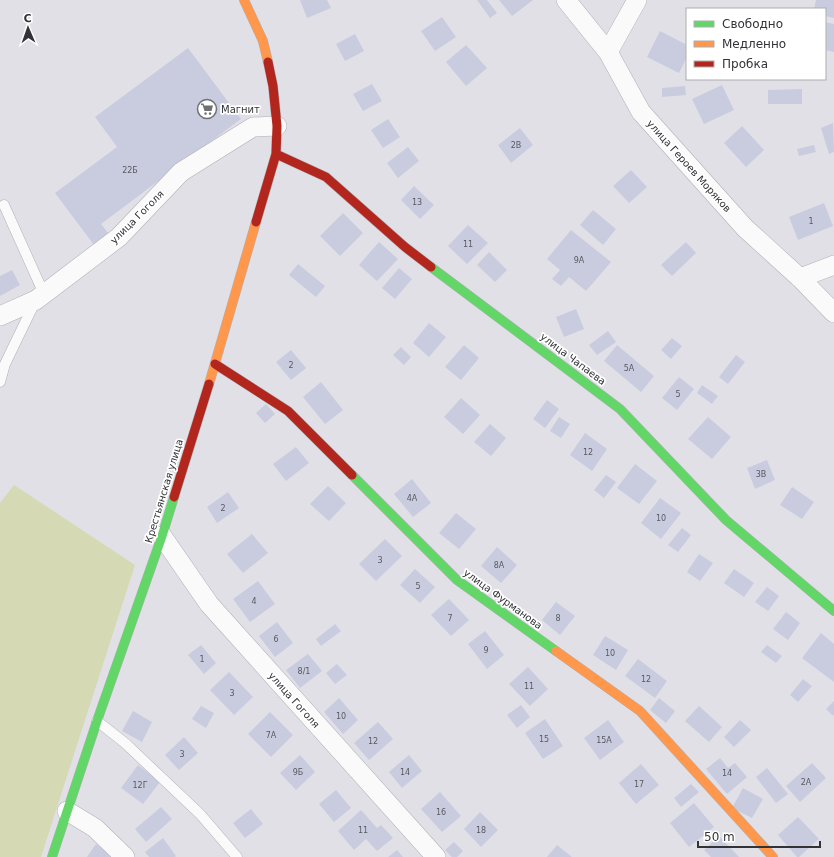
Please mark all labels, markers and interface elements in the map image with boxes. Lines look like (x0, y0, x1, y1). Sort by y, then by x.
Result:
north arrow (8, 8, 48, 48)
legend (686, 8, 826, 80)
text: С (23, 12, 32, 25)
text: Свободно (722, 17, 783, 31)
text: Медленно (722, 37, 786, 51)
text: Пробка (722, 57, 768, 71)
supermarket icon: Магнит (196, 98, 218, 120)
place label: Магнит (221, 104, 260, 115)
street label: улица Героев Моряков (645, 118, 733, 214)
house number: 2В (511, 141, 521, 150)
house number: 22Б (122, 166, 138, 175)
street label: улица Гоголя (108, 188, 166, 246)
house number: 13 (412, 198, 422, 207)
house number: 1 (808, 217, 814, 226)
house number: 11 (463, 240, 473, 249)
house number: 9А (574, 256, 585, 265)
street label: улица Чапаева (538, 331, 608, 387)
house number: 2 (288, 361, 294, 370)
house number: 5А (624, 364, 635, 373)
house number: 5 (675, 390, 681, 399)
street label: Крестьянская улица (143, 438, 185, 544)
house number: 12 (583, 448, 593, 457)
house number: 3В (756, 470, 766, 479)
house number: 4А (407, 494, 418, 503)
house number: 2 (220, 504, 226, 513)
house number: 10 (656, 514, 666, 523)
house number: 3 (377, 556, 383, 565)
house number: 8А (494, 561, 505, 570)
street label: улица Фурманова (462, 567, 544, 631)
house number: 5 (415, 582, 421, 591)
house number: 4 (251, 597, 257, 606)
house number: 7 (447, 614, 453, 623)
house number: 8 (555, 614, 561, 623)
house number: 6 (273, 635, 279, 644)
house number: 9 (483, 646, 489, 655)
house number: 10 (605, 649, 615, 658)
house number: 1 (199, 655, 205, 664)
house number: 8/1 (298, 667, 310, 676)
street label: улица Гоголя (266, 670, 322, 730)
house number: 12 (641, 675, 651, 684)
house number: 11 (524, 682, 534, 691)
house number: 3 (229, 689, 235, 698)
house number: 10 (336, 712, 346, 721)
house number: 7А (266, 731, 277, 740)
house number: 15 (539, 735, 549, 744)
house number: 15А (596, 736, 612, 745)
house number: 12 (368, 737, 378, 746)
house number: 3 (179, 750, 185, 759)
house number: 9Б (293, 768, 303, 777)
house number: 14 (400, 768, 410, 777)
house number: 14 (722, 769, 732, 778)
house number: 2А (801, 778, 812, 787)
house number: 17 (634, 780, 644, 789)
house number: 12Г (132, 781, 148, 790)
house number: 16 (436, 808, 446, 817)
scale bar (698, 823, 820, 849)
house number: 11 (358, 826, 368, 835)
house number: 18 (476, 826, 486, 835)
text: 50 m (704, 830, 735, 844)

